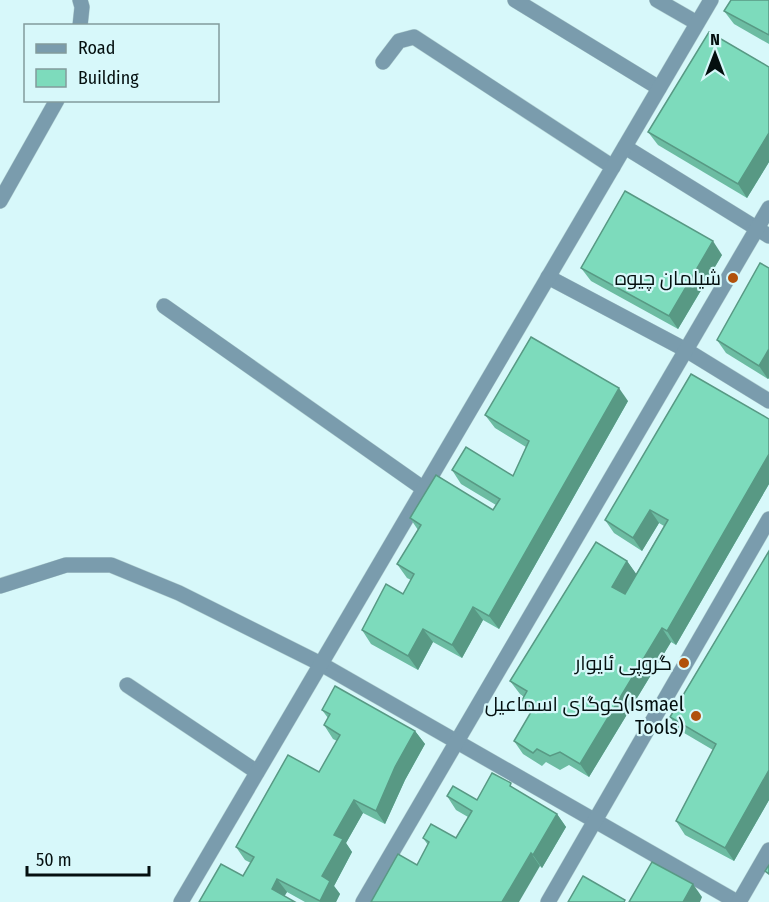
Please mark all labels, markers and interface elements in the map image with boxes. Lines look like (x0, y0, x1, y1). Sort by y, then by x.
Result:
legend (24, 24, 219, 102)
north arrow (685, 24, 745, 84)
text: N (710, 30, 720, 49)
text: Road (78, 37, 115, 59)
text: Building (78, 67, 139, 89)
place label: شيلمان چیوه (615, 266, 721, 291)
marker: شيلمان چیوه (726, 271, 740, 285)
place label: گروپى ئايوار (574, 651, 672, 676)
marker: گروپى ئايوار (677, 656, 691, 670)
place label: كوگای اسماعیل(Ismael Tools) (485, 692, 684, 739)
marker: كوگای اسماعیل(Ismael Tools) (689, 709, 703, 723)
scale bar (27, 839, 148, 877)
text: 50 m (36, 849, 72, 871)

